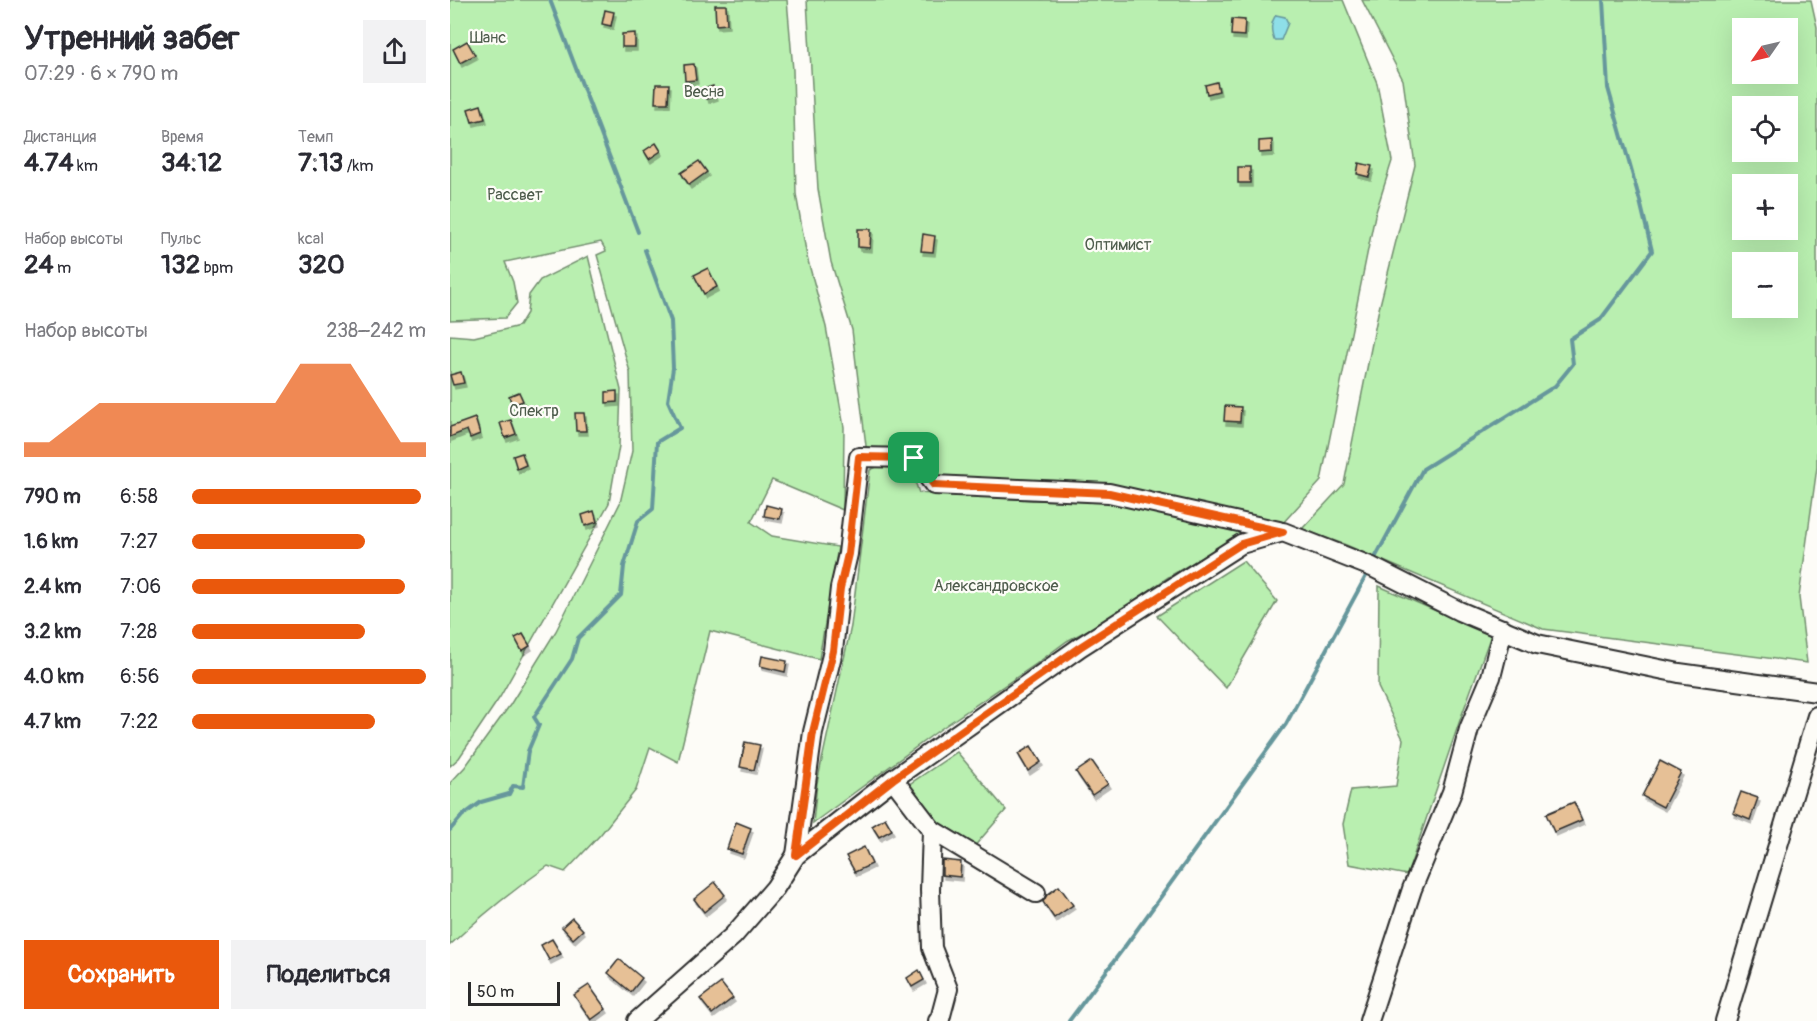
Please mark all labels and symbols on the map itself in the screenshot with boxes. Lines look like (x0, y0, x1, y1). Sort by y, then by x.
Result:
north arrow (1732, 18, 1798, 84)
park label: Шанс (470, 28, 506, 48)
park label: Весна (684, 82, 724, 102)
park label: Рассвет (487, 185, 543, 205)
park label: Оптимист (1085, 235, 1151, 255)
park label: Спектр (509, 401, 559, 421)
pin (888, 432, 939, 483)
park label: Александровское (934, 576, 1059, 596)
scale bar (468, 979, 560, 1006)

